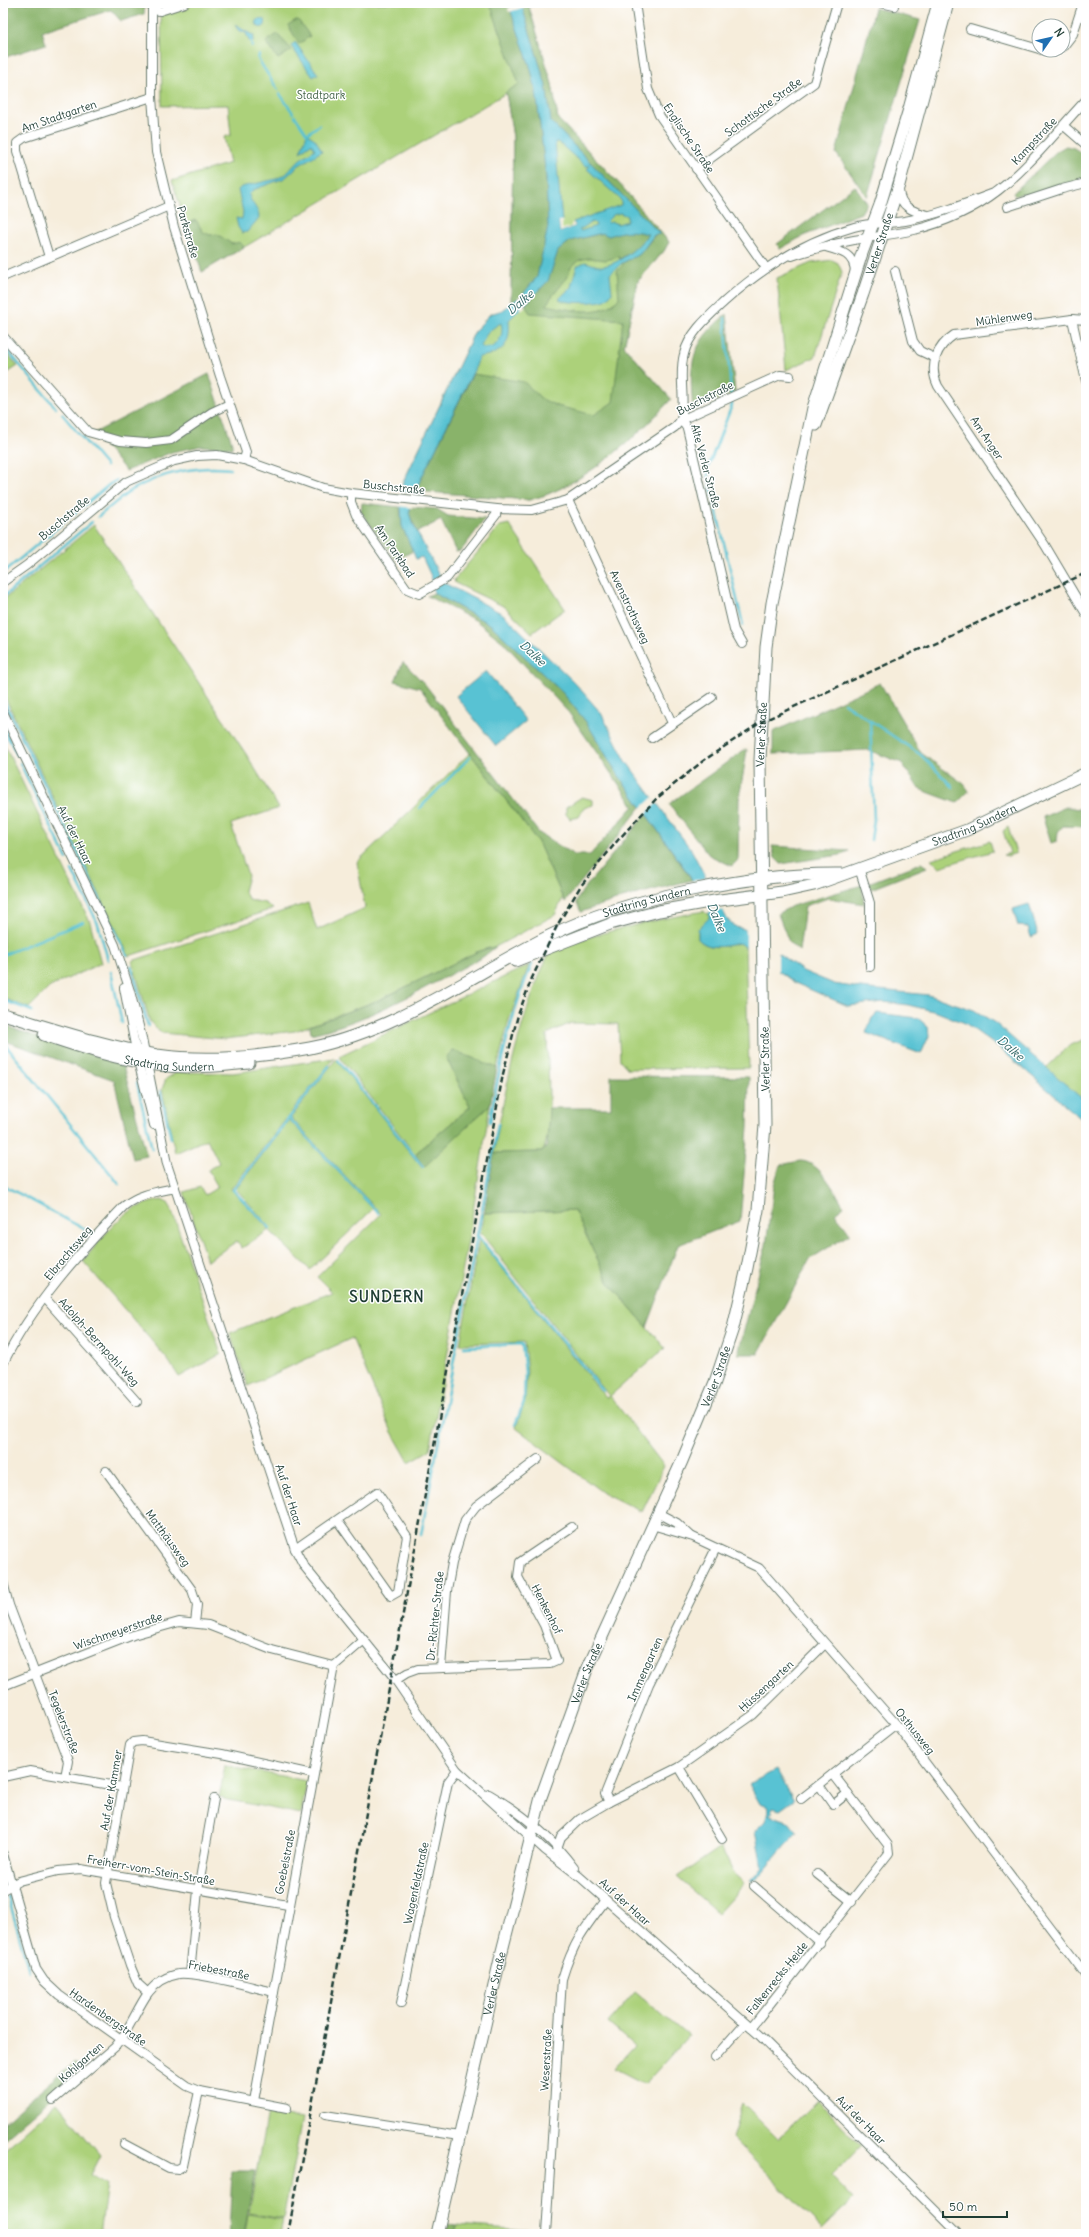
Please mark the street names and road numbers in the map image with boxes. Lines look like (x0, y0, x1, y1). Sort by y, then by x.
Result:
street label: Schottische Straße (722, 74, 804, 140)
street label: Am Stadtgarten (20, 97, 98, 135)
street label: Englische Straße (660, 100, 718, 176)
street label: Kampstraße (1008, 114, 1060, 168)
street label: Parkstraße (174, 204, 202, 260)
street label: Verler Straße (863, 211, 896, 277)
street label: Mühlenweg (975, 307, 1033, 329)
street label: Buschstraße (674, 378, 736, 418)
street label: Am Anger (967, 414, 1007, 463)
street label: Alte Verler Straße (688, 423, 724, 510)
street label: Buschstraße (363, 477, 426, 497)
street label: Buschstraße (36, 493, 92, 543)
street label: Am Parkbad (372, 522, 418, 581)
street label: Avenstrothsweg (607, 568, 653, 646)
street label: Verler Straße (753, 702, 770, 767)
street label: Stadtring Sundern (930, 800, 1018, 849)
street label: Auf der Haar (55, 803, 96, 867)
street label: Stadtring Sundern (601, 883, 692, 920)
street label: Verler Straße (757, 1027, 773, 1091)
street label: Stadtring Sundern (123, 1052, 214, 1074)
street label: Elbrachtsweg (41, 1223, 95, 1283)
street label: Adolph-Bermpohl-Weg (56, 1295, 142, 1389)
street label: Verler Straße (698, 1344, 734, 1409)
street label: Auf der Haar (272, 1462, 306, 1528)
street label: Matthäusweg (143, 1507, 193, 1569)
street label: Dr.-Richter-Straße (423, 1571, 447, 1661)
street label: Henkenhof (529, 1582, 566, 1637)
street label: Wischmeyerstraße (72, 1609, 164, 1653)
street label: Immengarten (625, 1635, 665, 1703)
street label: Verler Straße (568, 1641, 605, 1706)
street label: Hüssengarten (736, 1657, 796, 1715)
street label: Tegelerstraße (45, 1688, 83, 1756)
street label: Osthusweg (892, 1705, 938, 1757)
street label: Auf der Kammer (97, 1748, 125, 1832)
street label: Goebelstraße (272, 1828, 298, 1896)
street label: Wagenfeldstraße (400, 1841, 432, 1925)
street label: Freiherr-vom-Stein-Straße (86, 1852, 216, 1888)
street label: Auf der Haar (597, 1875, 654, 1929)
street label: Falkenrecks Heide (743, 1939, 811, 2017)
street label: Verler Straße (480, 1950, 509, 2017)
street label: Friebestraße (187, 1957, 251, 1983)
street label: Hardenbergstraße (67, 1985, 149, 2049)
street label: Weserstraße (537, 2028, 555, 2091)
street label: Kohlgarten (56, 2039, 106, 2085)
street label: Auf der Haar (833, 2092, 889, 2148)

